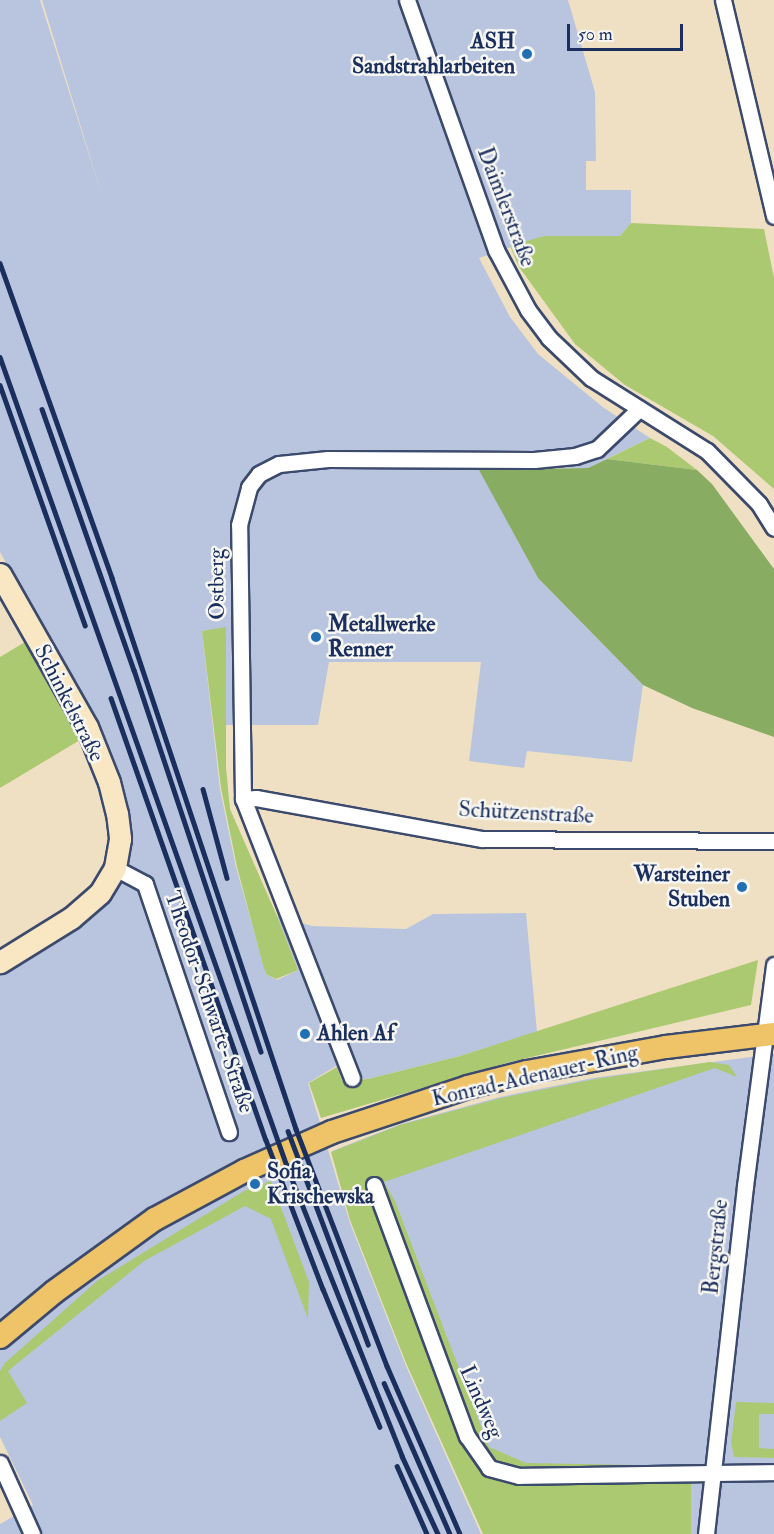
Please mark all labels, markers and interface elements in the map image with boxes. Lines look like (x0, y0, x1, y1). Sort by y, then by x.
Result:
scale bar (570, 12, 686, 50)
text: 50 m (578, 23, 613, 46)
place label: ASH Sandstrahlarbeiten (352, 28, 515, 80)
marker: ASH Sandstrahlarbeiten (520, 47, 534, 61)
street label: Daimlerstraße (471, 144, 541, 270)
street label: Ostberg (203, 548, 231, 620)
place label: Metallwerke Renner (328, 611, 436, 662)
marker: Metallwerke Renner (309, 630, 323, 644)
street label: Schinkelstraße (28, 640, 110, 766)
street label: Schützenstraße (458, 796, 594, 830)
place label: Warsteiner Stuben (634, 861, 730, 912)
marker: Warsteiner Stuben (735, 880, 749, 894)
street label: Theodor-Schwarte-Straße (159, 888, 259, 1116)
place label: Ahlen Af (317, 1021, 394, 1047)
marker: Ahlen Af (298, 1027, 312, 1041)
street label: Konrad-Adenauer-Ring (429, 1039, 641, 1113)
place label: Sofia Krischewska (267, 1158, 374, 1210)
marker: Sofia Krischewska (248, 1177, 262, 1191)
street label: Bergstraße (698, 1198, 734, 1296)
street label: Lindweg (453, 1361, 509, 1443)

